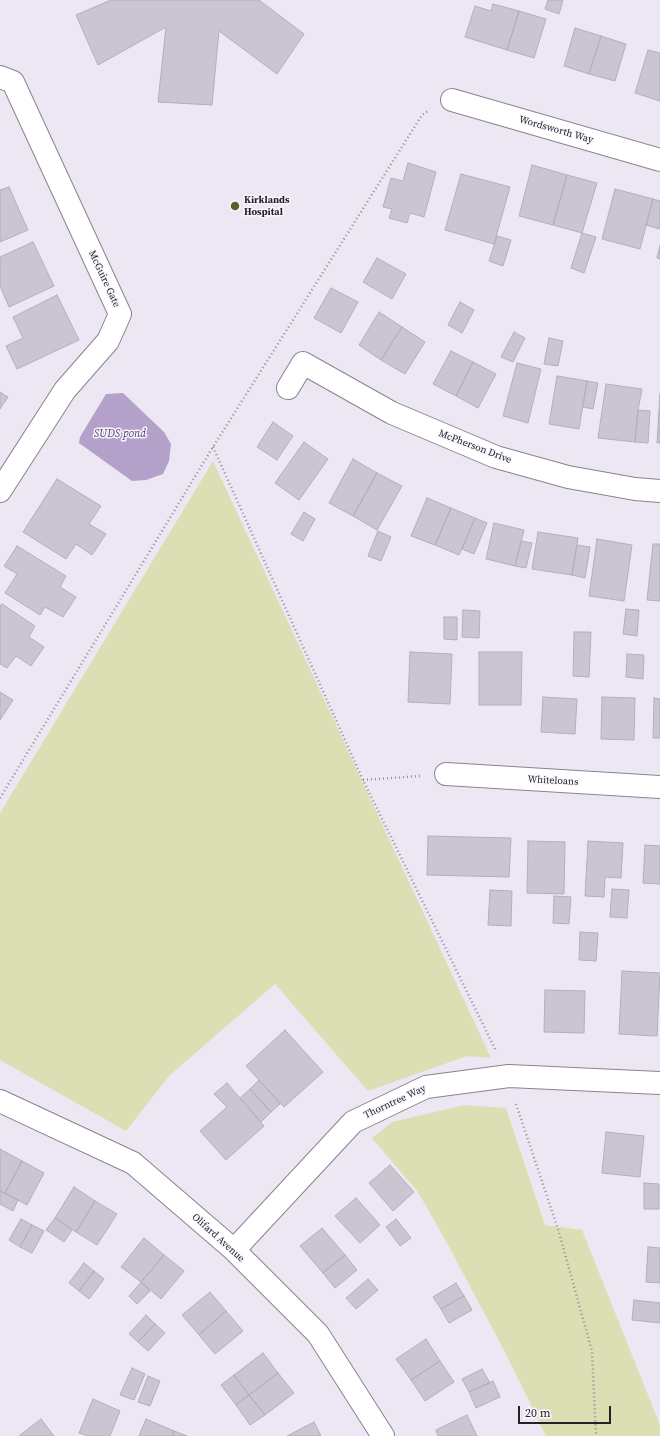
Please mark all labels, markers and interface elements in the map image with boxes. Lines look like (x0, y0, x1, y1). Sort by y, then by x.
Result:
street label: Wordsworth Way (518, 114, 594, 146)
place label: Kirklands Hospital (244, 194, 290, 218)
marker: Kirklands Hospital (229, 200, 241, 212)
street label: McGuire Gate (86, 249, 122, 309)
water label: SUDS pond (94, 427, 146, 441)
street label: McPherson Drive (437, 428, 513, 466)
street label: Whiteloans (527, 774, 579, 788)
street label: Thorntree Way (362, 1082, 428, 1122)
street label: Olifard Avenue (189, 1211, 247, 1265)
scale bar (520, 1398, 613, 1424)
text: 20 m (525, 1405, 551, 1421)

